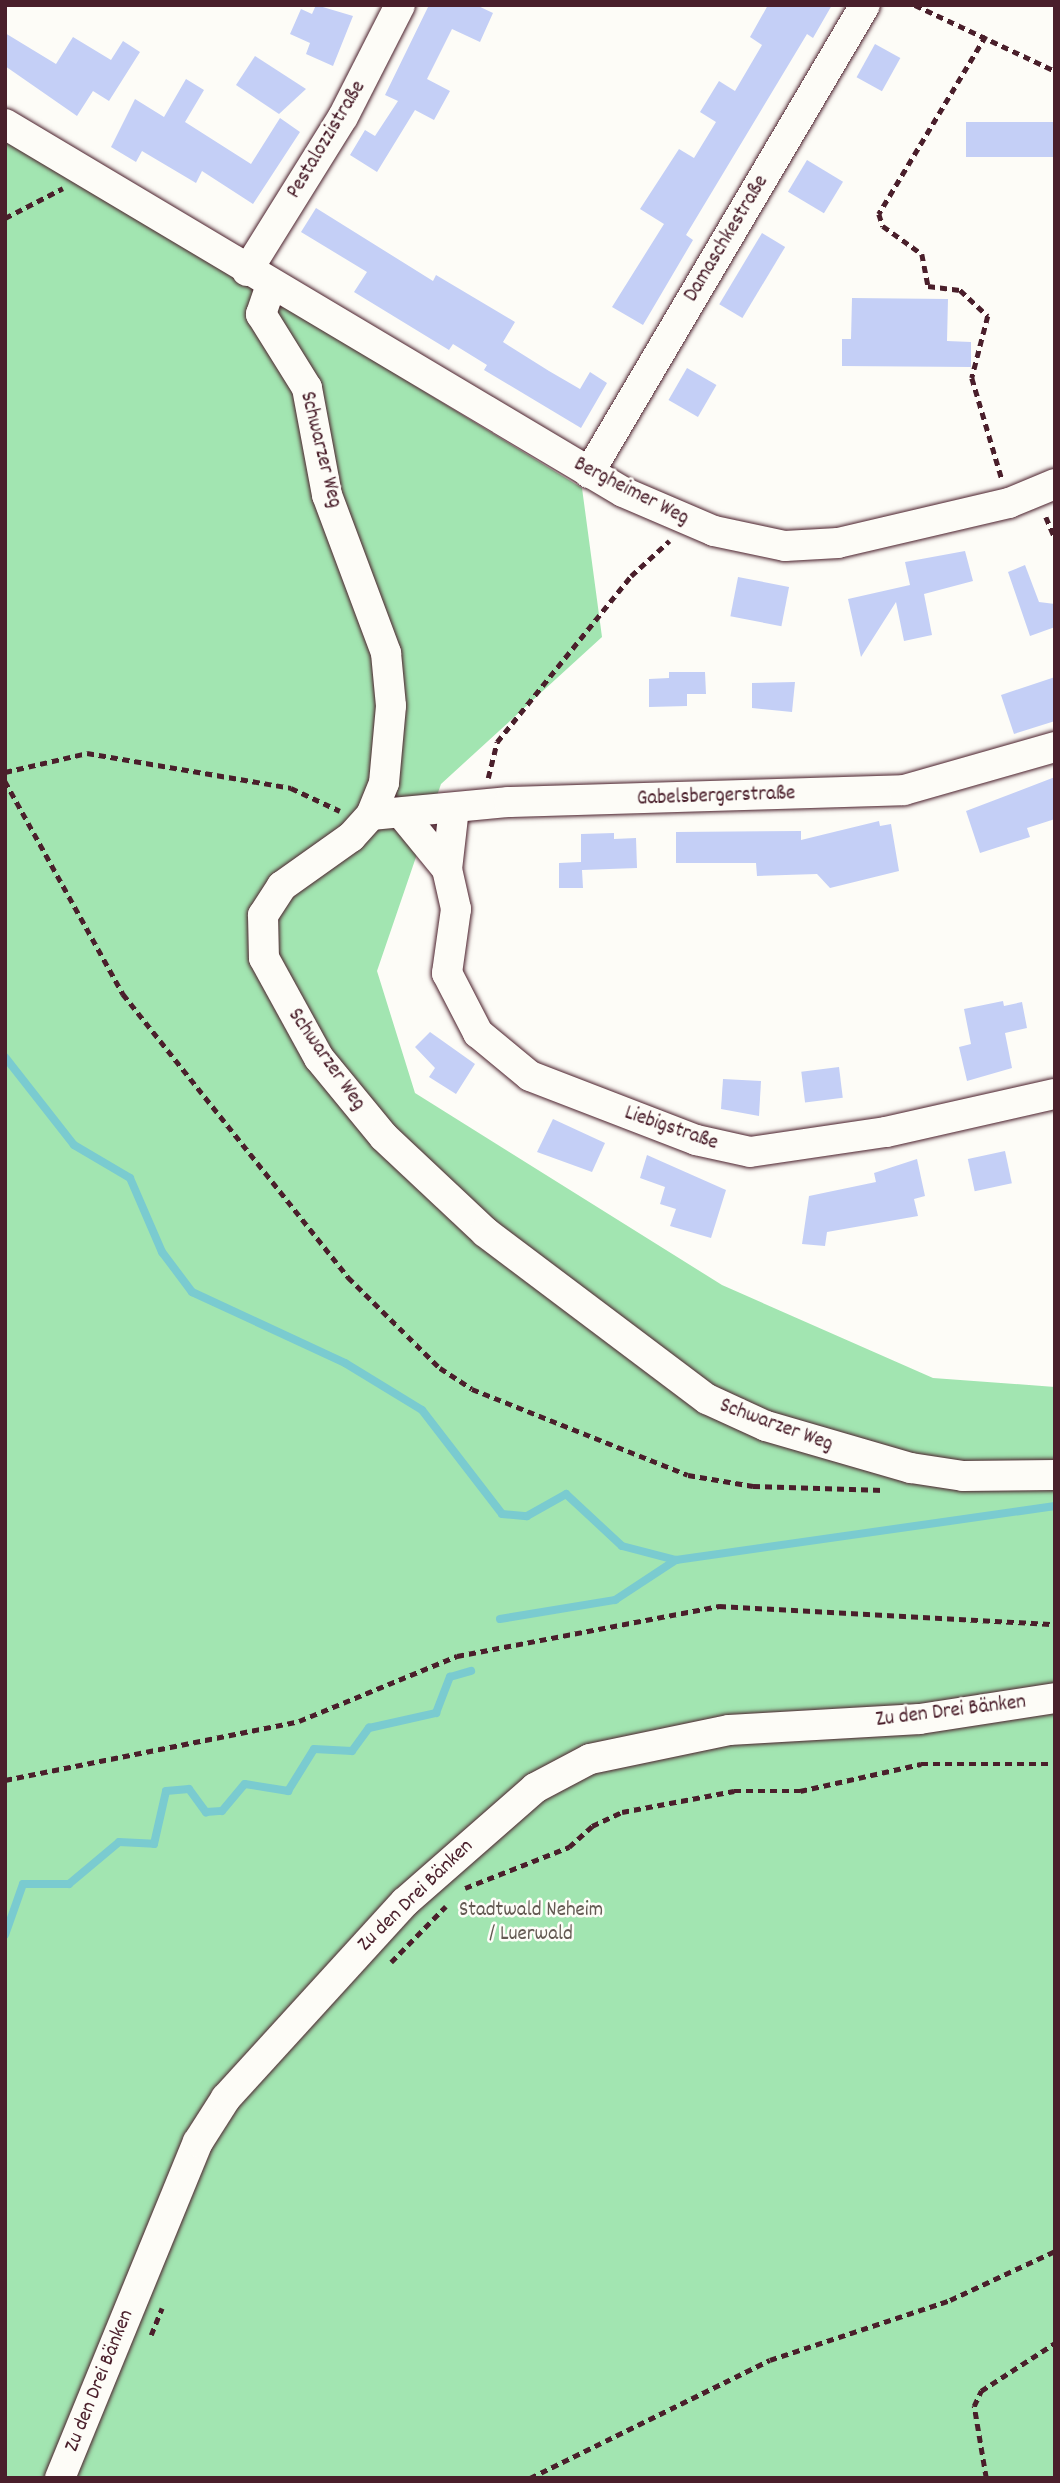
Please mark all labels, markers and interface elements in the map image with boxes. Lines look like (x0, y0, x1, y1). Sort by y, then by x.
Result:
street label: Pestalozzistraße (282, 77, 372, 203)
street label: Damaschkestraße (679, 171, 775, 307)
street label: Schwarzer Weg (293, 389, 347, 511)
street label: Bergheimer Weg (569, 452, 693, 532)
street label: Gabelsbergerstraße (636, 782, 796, 812)
street label: Schwarzer Weg (282, 1004, 370, 1116)
street label: Liebigstraße (621, 1101, 721, 1157)
street label: Schwarzer Weg (716, 1394, 836, 1458)
street label: Zu den Drei Bänken (875, 1690, 1027, 1734)
street label: Zu den Drei Bänken (353, 1835, 479, 1957)
park label: Stadtwald Neheim / Luerwald (459, 1898, 603, 1948)
street label: Zu den Drei Bänken (60, 2306, 140, 2456)

